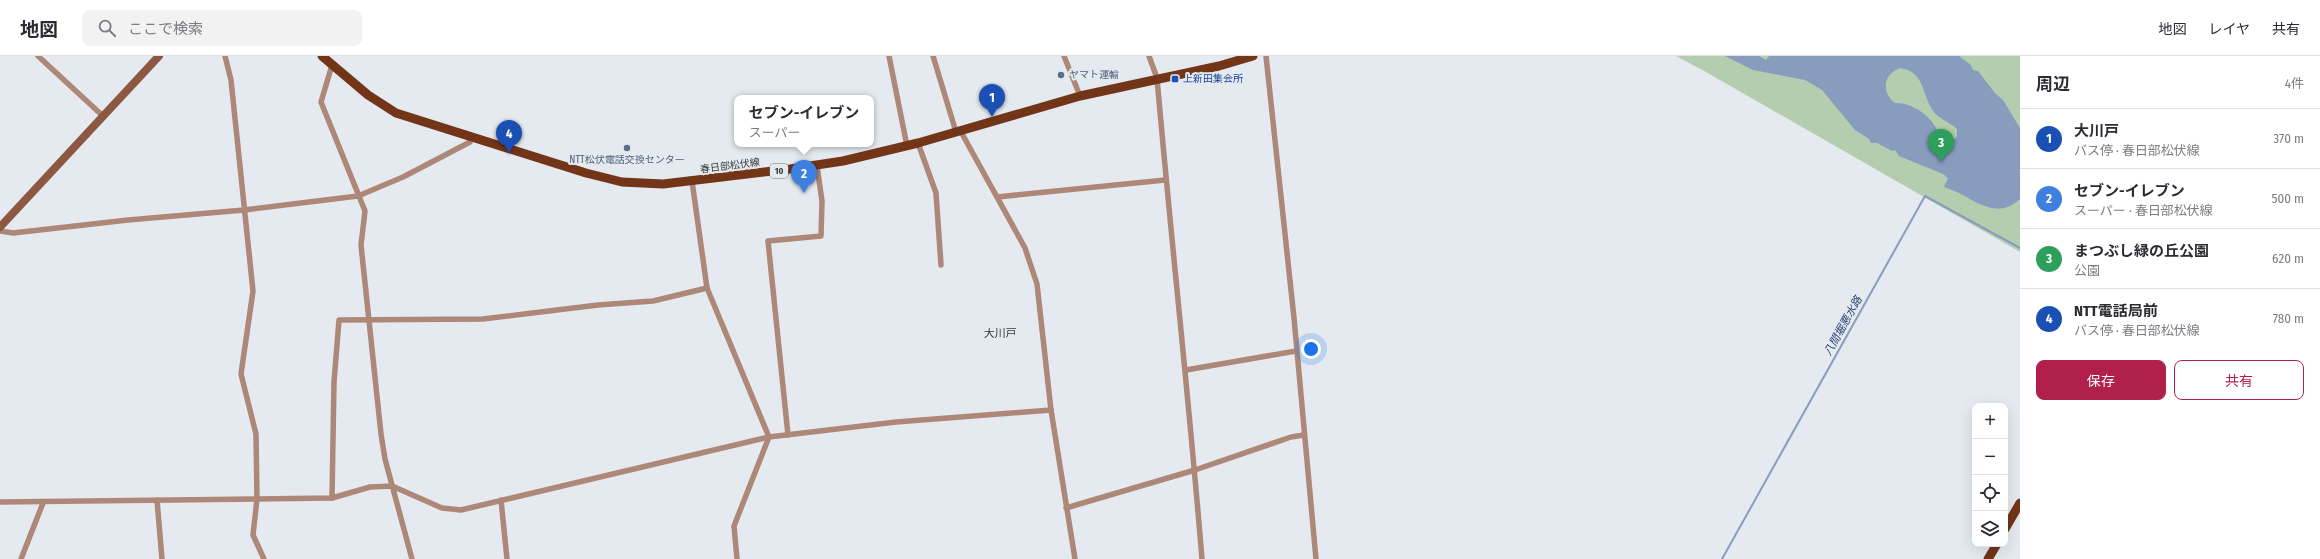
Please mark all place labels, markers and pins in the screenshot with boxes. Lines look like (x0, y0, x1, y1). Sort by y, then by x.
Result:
place label: ヤマト運輸 (1069, 69, 1119, 81)
marker: ヤマト運輸 (1056, 70, 1066, 80)
place label: 上新田集会所 (1183, 73, 1243, 85)
marker: 上新田集会所 (1170, 74, 1180, 84)
pin: 1 (979, 84, 1005, 117)
pin: 4 (496, 120, 522, 153)
pin: 3 (1928, 129, 1954, 162)
marker: NTT松伏電話交換センター (622, 143, 632, 153)
place label: NTT松伏電話交換センター (569, 154, 685, 166)
pin: 2 (791, 160, 817, 193)

